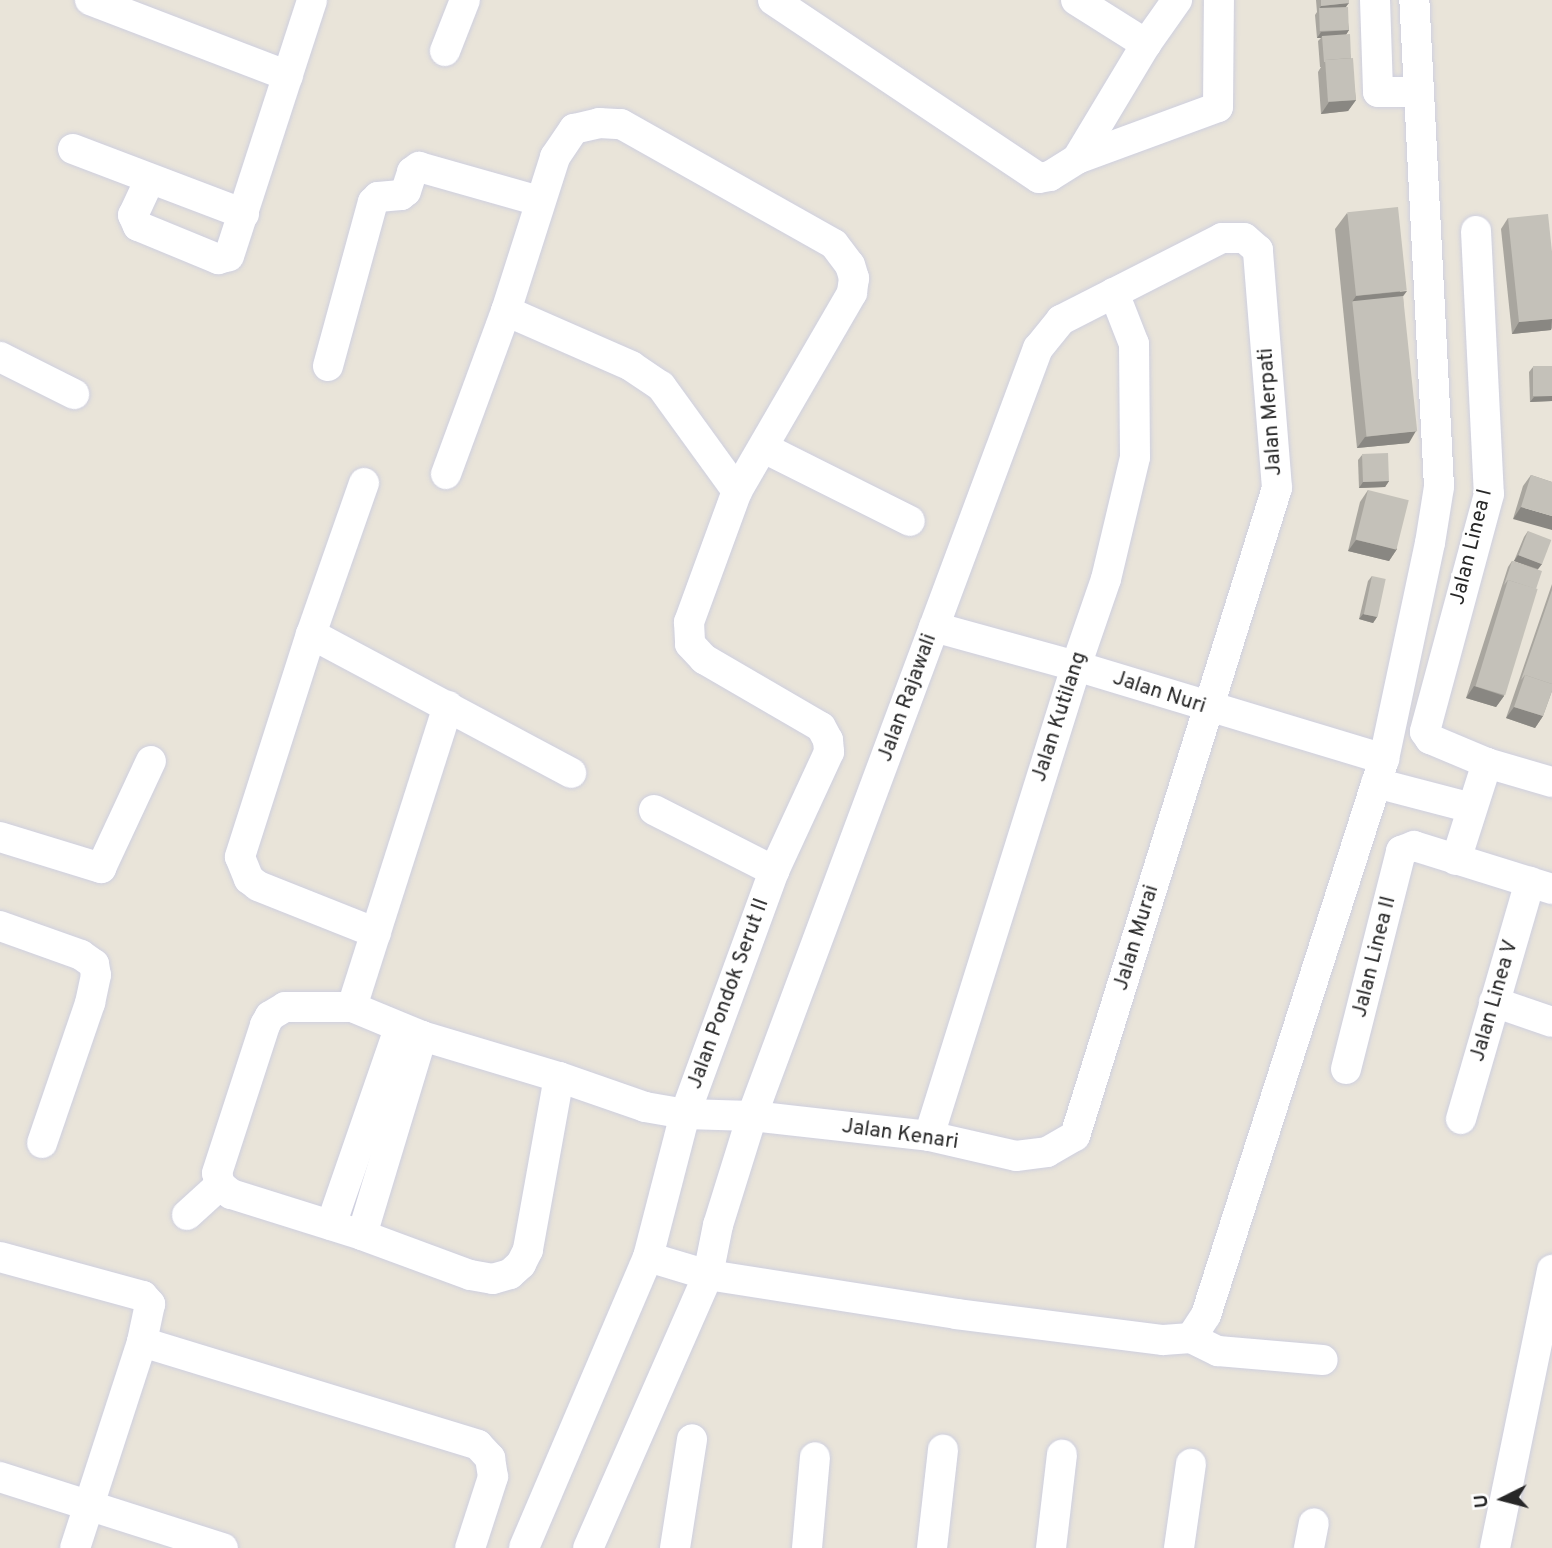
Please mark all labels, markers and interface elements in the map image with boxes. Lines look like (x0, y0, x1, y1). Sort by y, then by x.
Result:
street label: Jalan Merpati (1254, 347, 1288, 477)
street label: Jalan Linea I (1445, 487, 1499, 607)
street label: Jalan Rajawali (873, 631, 943, 765)
street label: Jalan Kutilang (1027, 649, 1093, 785)
street label: Jalan Nuri (1109, 666, 1209, 720)
street label: Jalan Murai (1109, 882, 1165, 994)
street label: Jalan Linea II (1348, 894, 1402, 1020)
street label: Jalan Pondok Serut II (683, 895, 775, 1093)
street label: Jalan Linea V (1465, 937, 1525, 1065)
street label: Jalan Kenari (840, 1114, 960, 1156)
north arrow (1468, 1464, 1538, 1534)
text: U (1469, 1493, 1495, 1509)

